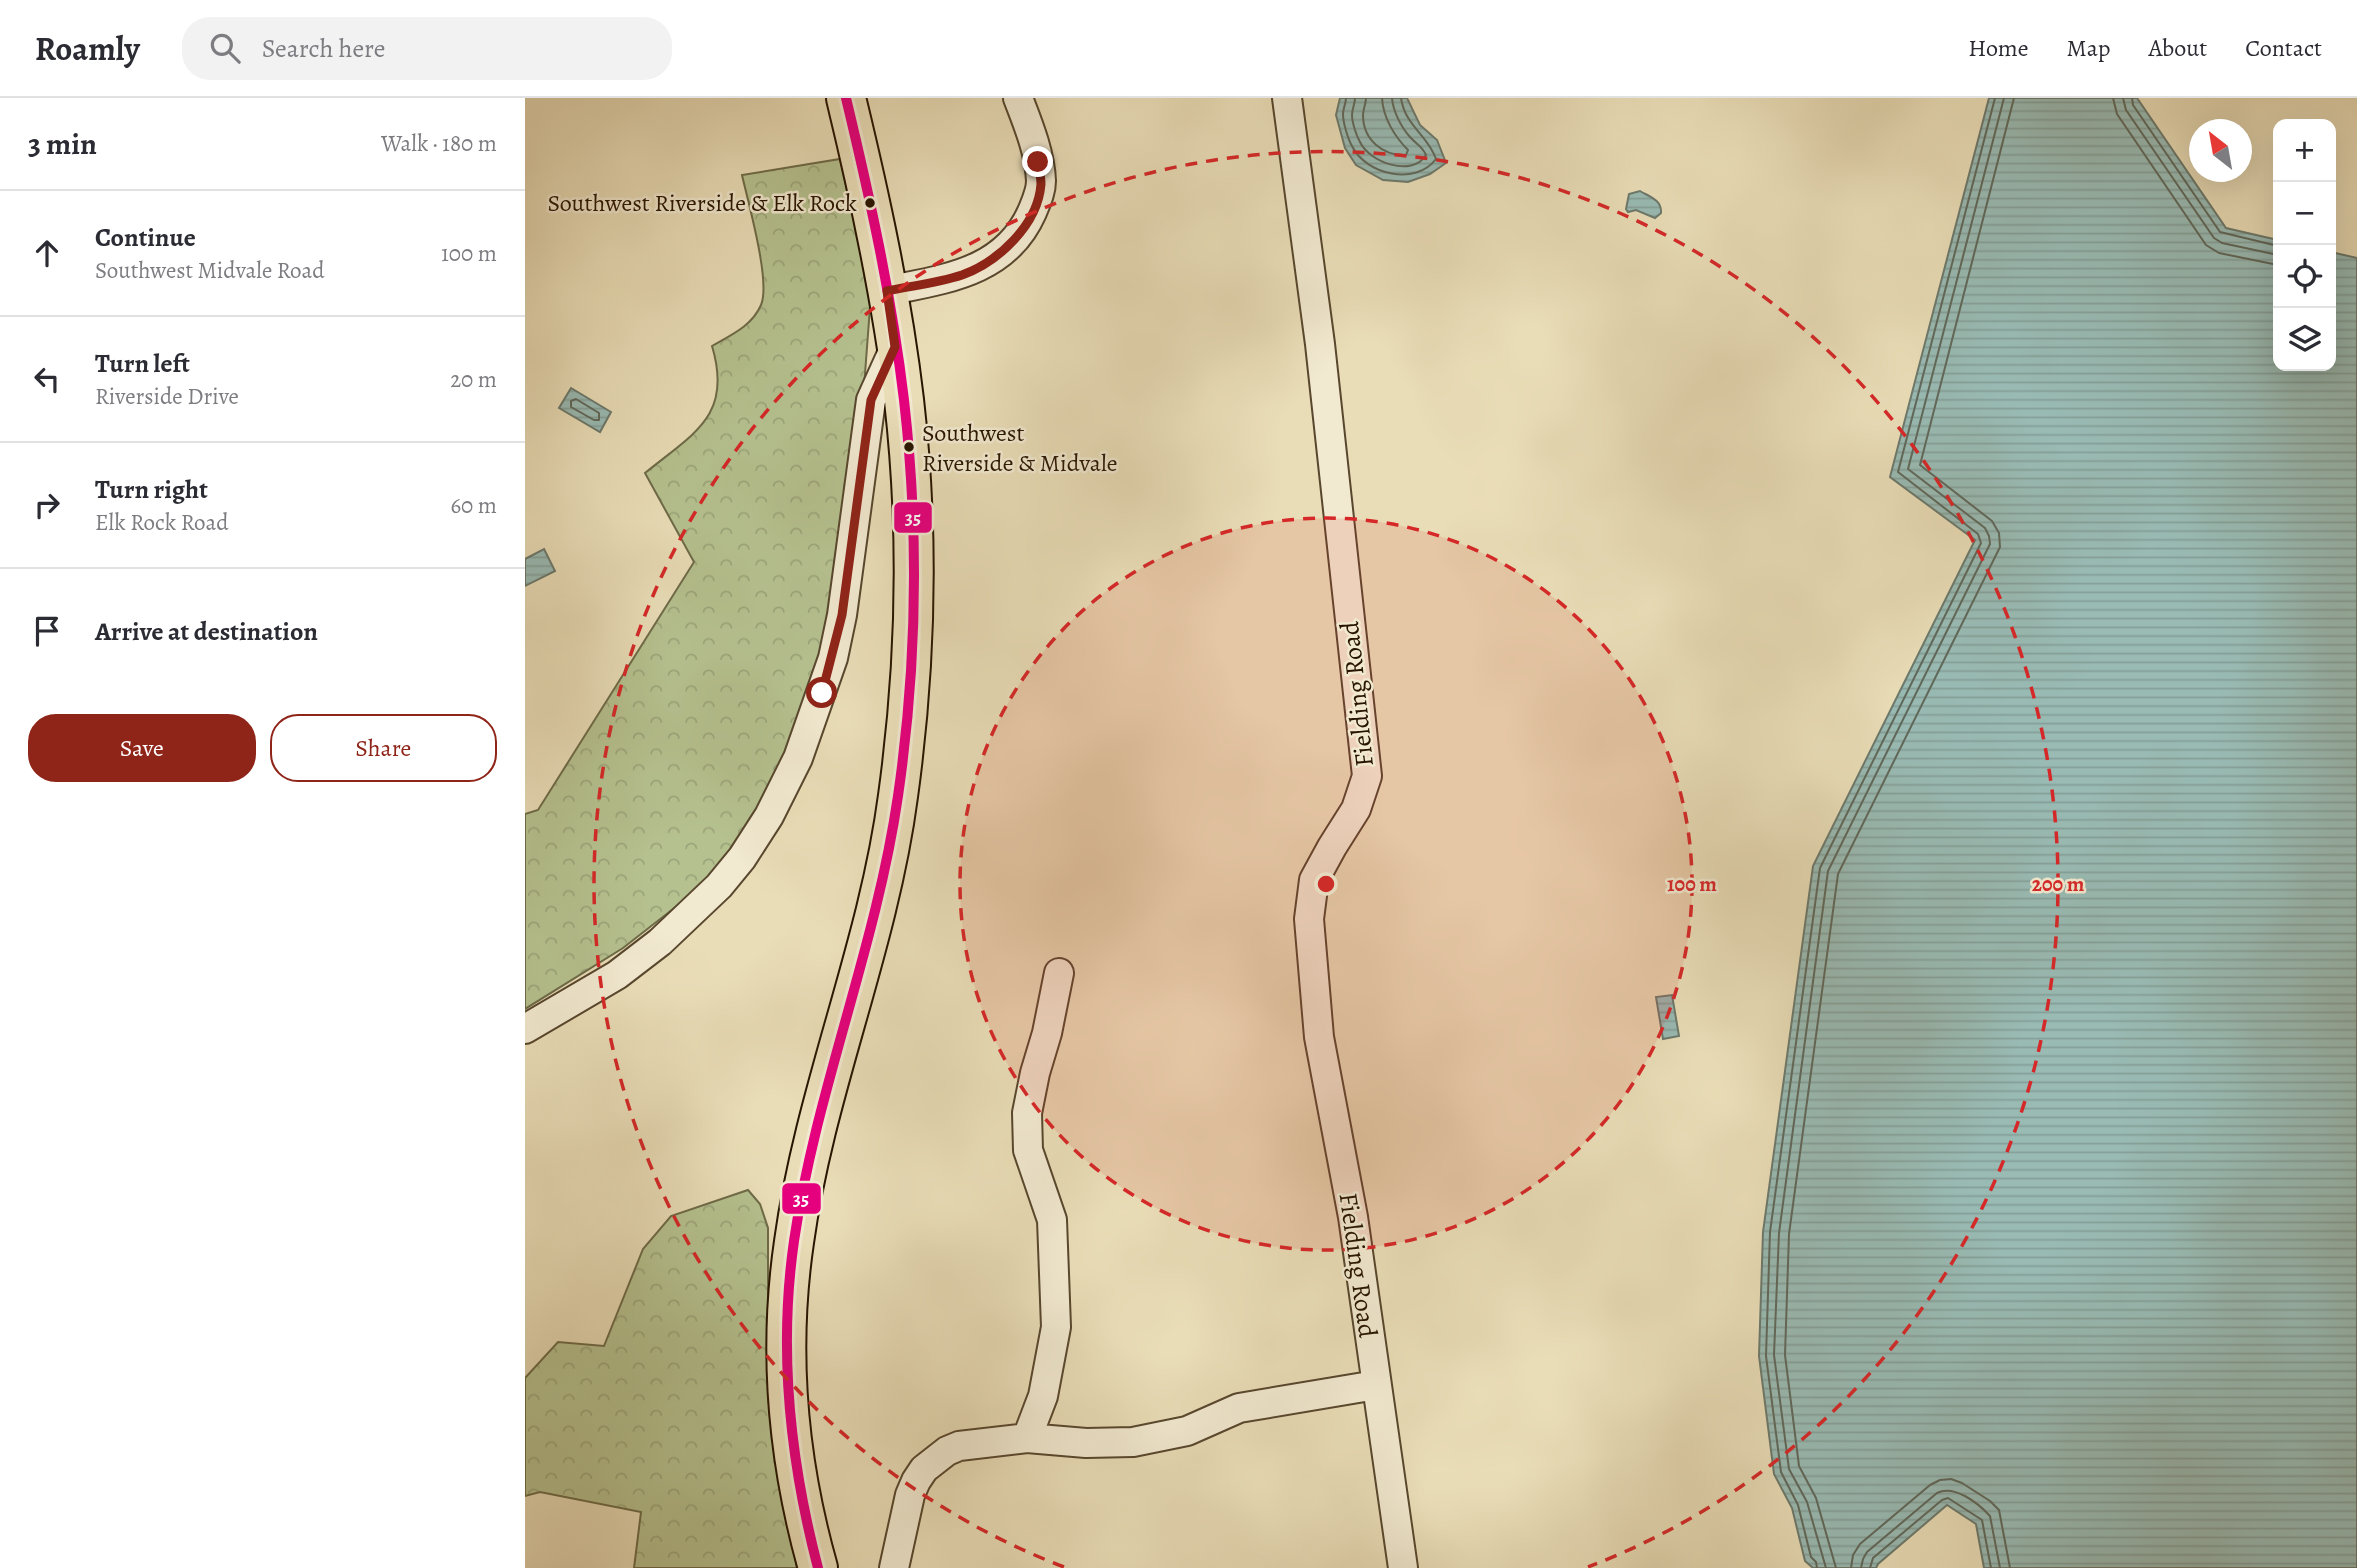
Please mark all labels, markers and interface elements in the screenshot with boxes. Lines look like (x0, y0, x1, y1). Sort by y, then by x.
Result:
search box (182, 17, 672, 80)
text: Roamly (35, 26, 140, 71)
icon: search (206, 29, 244, 67)
text: Search here (262, 31, 385, 66)
text: Home (1968, 32, 2029, 64)
text: Map (2067, 32, 2111, 64)
text: About (2149, 32, 2207, 64)
text: Contact (2245, 32, 2322, 64)
north arrow (2189, 119, 2252, 182)
map controls (2273, 119, 2336, 371)
button: + (2273, 119, 2336, 182)
text: 3 min (28, 124, 97, 164)
text: Walk · 180 m (381, 128, 497, 159)
route end (1022, 146, 1053, 177)
button: − (2273, 182, 2336, 245)
place label: Southwest Riverside & Elk Rock (547, 187, 857, 219)
marker: Southwest Riverside & Elk Rock (863, 196, 877, 210)
text: Continue (95, 220, 196, 255)
icon: ahead (28, 234, 66, 272)
text: 100 m (441, 238, 497, 269)
button: locate (2273, 245, 2336, 308)
text: Southwest Midvale Road (95, 255, 325, 286)
button: layers (2273, 308, 2336, 371)
text: Turn left (95, 346, 190, 381)
icon: left (28, 360, 66, 398)
text: 20 m (450, 364, 497, 395)
text: Riverside Drive (95, 381, 239, 412)
place label: Southwest Riverside & Midvale (922, 417, 1118, 479)
marker: Southwest Riverside & Midvale (902, 440, 916, 454)
text: Turn right (95, 472, 208, 507)
icon: right (28, 486, 66, 524)
text: 60 m (450, 490, 497, 521)
line badge: 35 (893, 501, 933, 534)
text: 35 (905, 505, 921, 531)
text: Elk Rock Road (95, 507, 229, 538)
icon: arrive (28, 612, 66, 650)
text: Arrive at destination (95, 614, 318, 649)
street label: Fielding Road (1332, 620, 1382, 768)
route start (806, 677, 837, 708)
button: Save (28, 714, 256, 782)
button: Share (270, 714, 497, 782)
text: 100 m (1667, 870, 1717, 898)
text: 200 m (2032, 870, 2085, 898)
centre of rings (1314, 872, 1338, 896)
line badge: 35 (781, 1182, 822, 1215)
text: 35 (793, 1186, 809, 1212)
street label: Fielding Road (1331, 1190, 1385, 1340)

